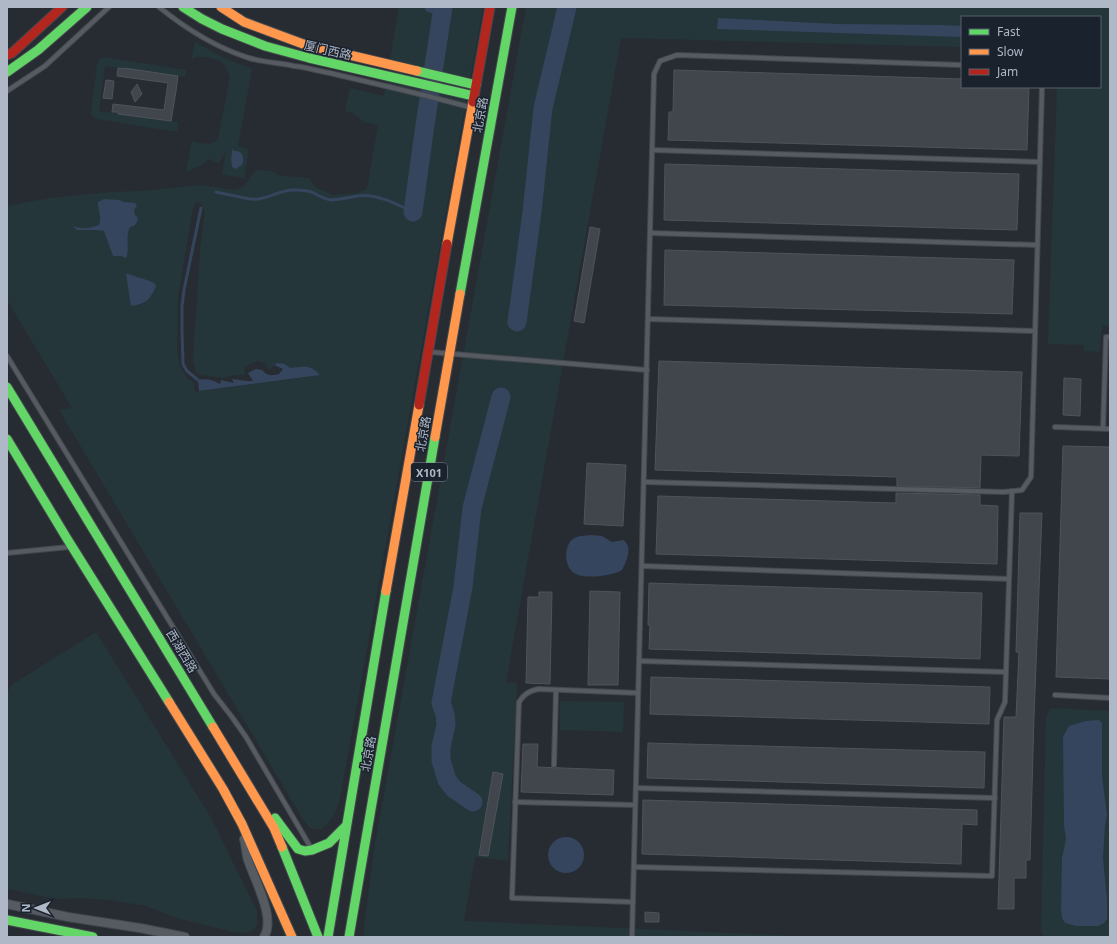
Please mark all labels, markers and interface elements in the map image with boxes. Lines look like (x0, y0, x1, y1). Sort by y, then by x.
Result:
legend (961, 16, 1101, 88)
text: Fast (997, 23, 1021, 40)
street label: 厦门西路 (303, 36, 353, 64)
text: Slow (997, 43, 1024, 60)
text: Jam (996, 63, 1018, 80)
street label: 北京路 (469, 96, 491, 134)
street label: 北京路 (412, 415, 434, 453)
road number: X101 (411, 463, 447, 481)
street label: 西湖西路 (162, 626, 202, 676)
street label: 北京路 (357, 735, 379, 773)
north arrow (16, 888, 56, 928)
text: N (18, 904, 33, 912)

